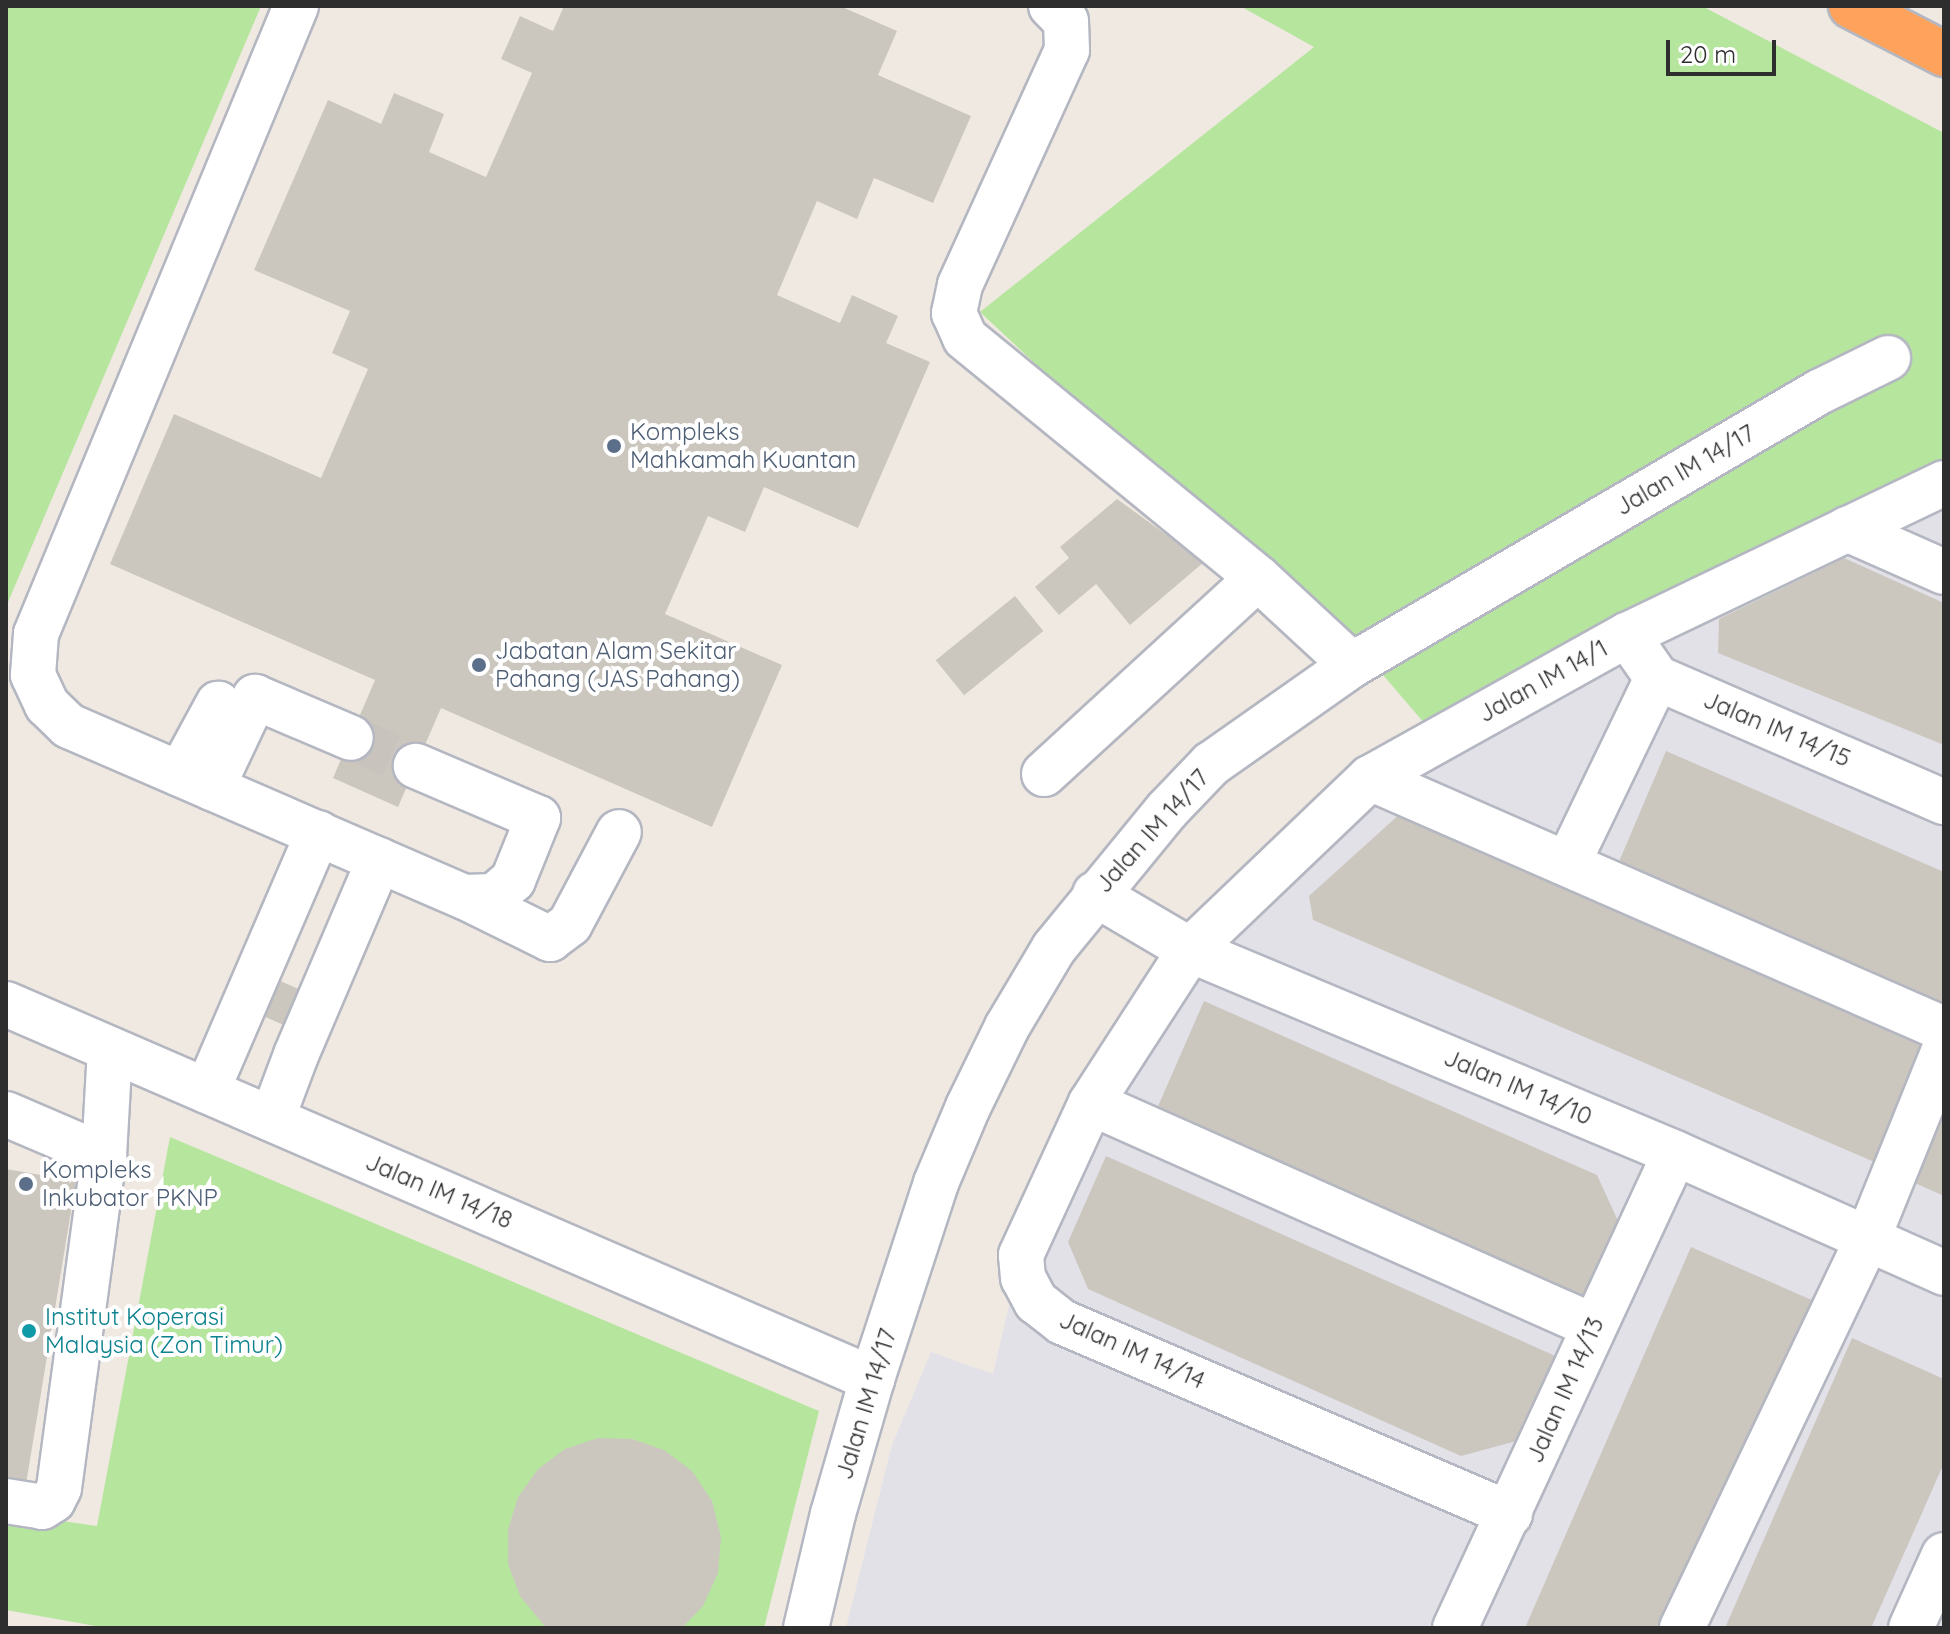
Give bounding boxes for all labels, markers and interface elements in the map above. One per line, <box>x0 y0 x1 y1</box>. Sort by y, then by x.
scale bar <box>1670 24 1780 74</box>
text: 20 m <box>1680 39 1736 69</box>
place label: Kompleks Mahkamah Kuantan <box>630 418 856 474</box>
street label: Jalan IM 14/17 <box>1610 419 1760 521</box>
marker: Kompleks Mahkamah Kuantan <box>605 437 623 455</box>
street label: Jalan IM 14/1 <box>1473 634 1613 728</box>
place label: Jabatan Alam Sekitar Pahang (JAS Pahang) <box>495 637 740 693</box>
marker: Jabatan Alam Sekitar Pahang (JAS Pahang) <box>470 656 488 674</box>
street label: Jalan IM 14/15 <box>1699 685 1855 773</box>
street label: Jalan IM 14/17 <box>1089 763 1215 899</box>
street label: Jalan IM 14/10 <box>1440 1043 1596 1131</box>
street label: Jalan IM 14/18 <box>361 1147 517 1235</box>
place label: Kompleks Inkubator PKNP <box>42 1156 218 1212</box>
marker: Kompleks Inkubator PKNP <box>17 1175 35 1193</box>
place label: Institut Koperasi Malaysia (Zon Timur) <box>45 1303 283 1359</box>
street label: Jalan IM 14/14 <box>1055 1305 1209 1395</box>
street label: Jalan IM 14/13 <box>1520 1313 1610 1467</box>
marker: Institut Koperasi Malaysia (Zon Timur) <box>20 1322 38 1340</box>
street label: Jalan IM 14/17 <box>829 1325 903 1483</box>

